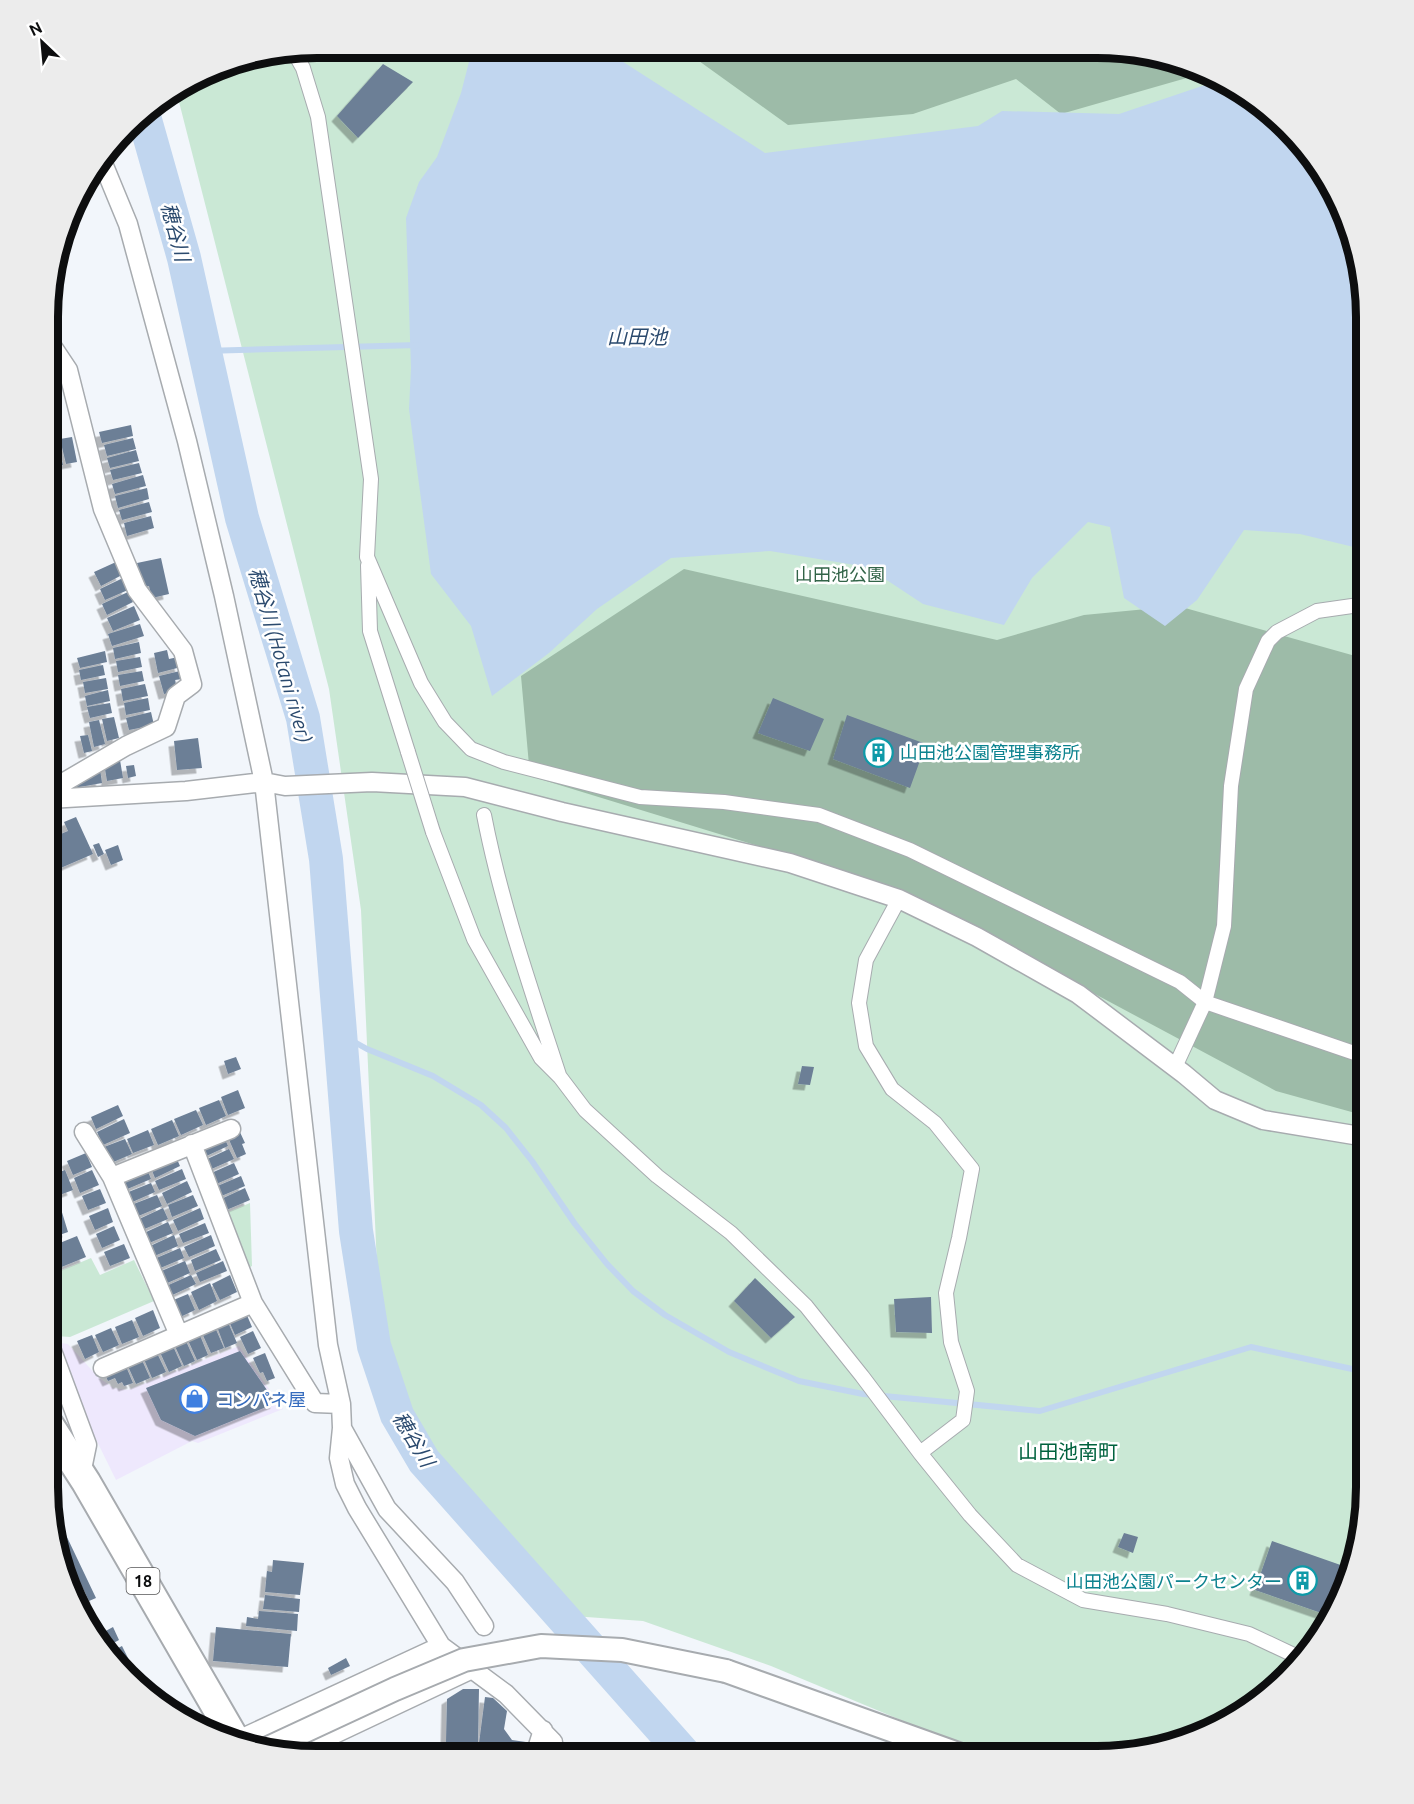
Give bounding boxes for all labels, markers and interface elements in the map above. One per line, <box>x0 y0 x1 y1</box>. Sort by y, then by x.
north arrow <box>12 12 72 72</box>
text: N <box>26 18 45 39</box>
water label: 穂谷川 <box>157 200 195 266</box>
water label: 山田池 <box>607 325 669 348</box>
park label: 山田池公園 <box>795 564 885 584</box>
water label: 穂谷川 (Hotani river) <box>245 565 317 745</box>
building icon: 山田池公園管理事務所 <box>863 736 895 768</box>
place label: 山田池公園管理事務所 <box>900 742 1080 762</box>
shop icon: コンパネ屋 <box>179 1383 211 1415</box>
place label: コンパネ屋 <box>216 1389 306 1409</box>
water label: 穂谷川 <box>389 1407 440 1472</box>
district label: 山田池南町 <box>1018 1440 1118 1463</box>
building icon: 山田池公園パークセンター <box>1287 1565 1319 1597</box>
road number: 18 <box>126 1568 160 1594</box>
place label: 山田池公園パークセンター <box>1066 1571 1282 1591</box>

